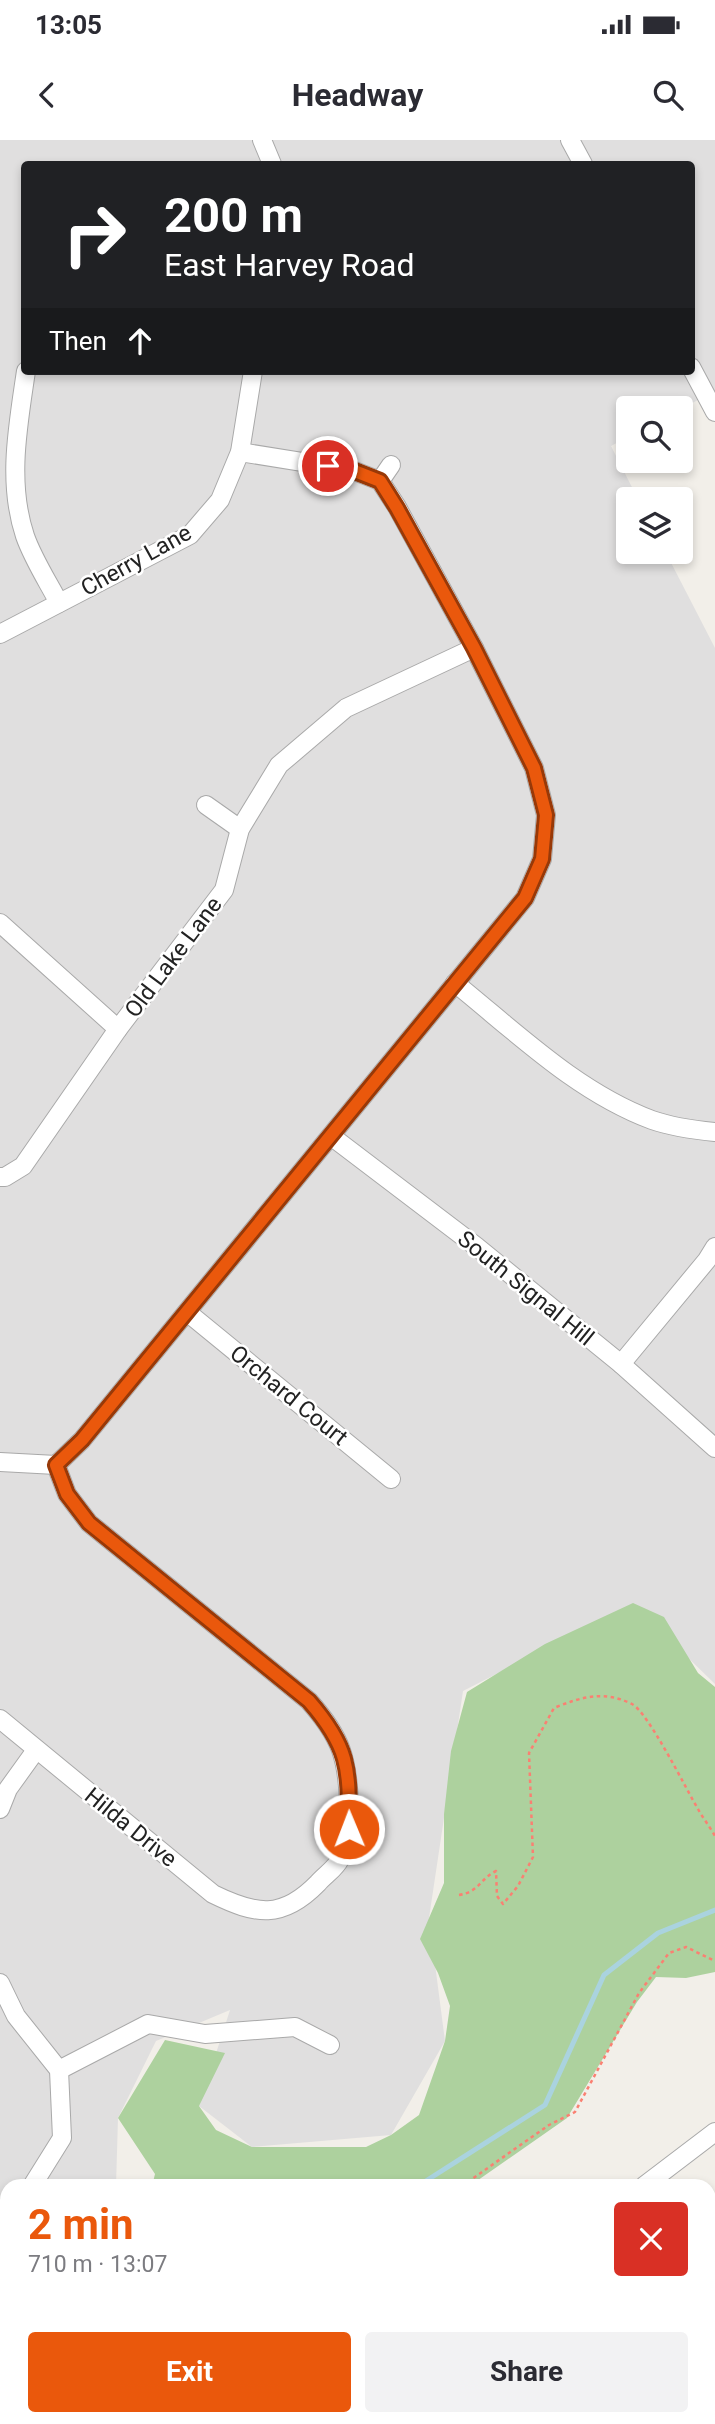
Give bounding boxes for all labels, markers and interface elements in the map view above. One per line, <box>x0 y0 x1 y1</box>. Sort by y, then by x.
text: 13:05 <box>35 10 102 40</box>
icon: back <box>28 76 66 114</box>
text: Headway <box>292 76 423 114</box>
icon: search <box>649 76 687 114</box>
text: 200 m <box>164 187 303 244</box>
icon: right <box>49 189 140 280</box>
text: East Harvey Road <box>164 246 414 284</box>
icon: ahead <box>121 322 159 360</box>
text: Then <box>49 326 107 356</box>
map controls <box>616 396 693 564</box>
button: search <box>616 396 693 473</box>
pin <box>298 436 358 496</box>
icon: arrive <box>309 447 347 485</box>
button: layers <box>616 487 693 564</box>
street label: Cherry Lane <box>76 519 196 602</box>
street label: Old Lake Lane <box>119 892 228 1023</box>
street label: South Signal Hill <box>452 1225 599 1351</box>
street label: Orchard Court <box>224 1340 353 1451</box>
street label: Hilda Drive <box>79 1782 182 1873</box>
position arrow <box>312 1792 386 1866</box>
text: 2 min <box>28 2200 134 2249</box>
button: close <box>614 2202 688 2276</box>
text: 710 m · 13:07 <box>28 2251 167 2278</box>
button: Exit <box>28 2332 351 2412</box>
button: Share <box>365 2332 688 2412</box>

